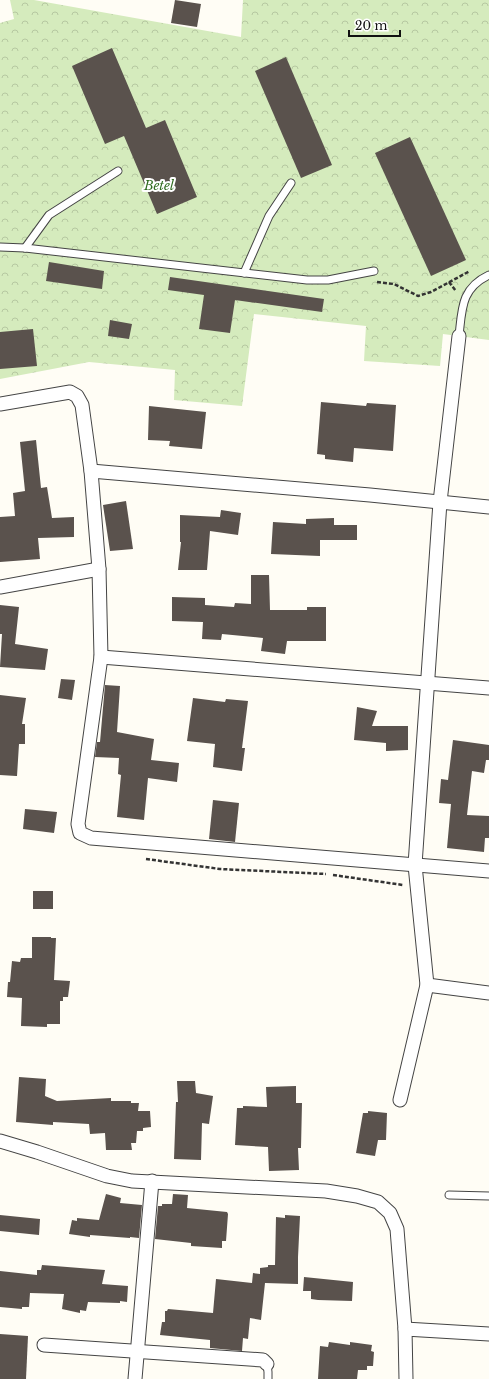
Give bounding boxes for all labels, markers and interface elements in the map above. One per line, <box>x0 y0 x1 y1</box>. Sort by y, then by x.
scale bar <box>349 12 400 38</box>
text: 20 m <box>355 18 387 33</box>
park label: Betel <box>143 177 175 194</box>

